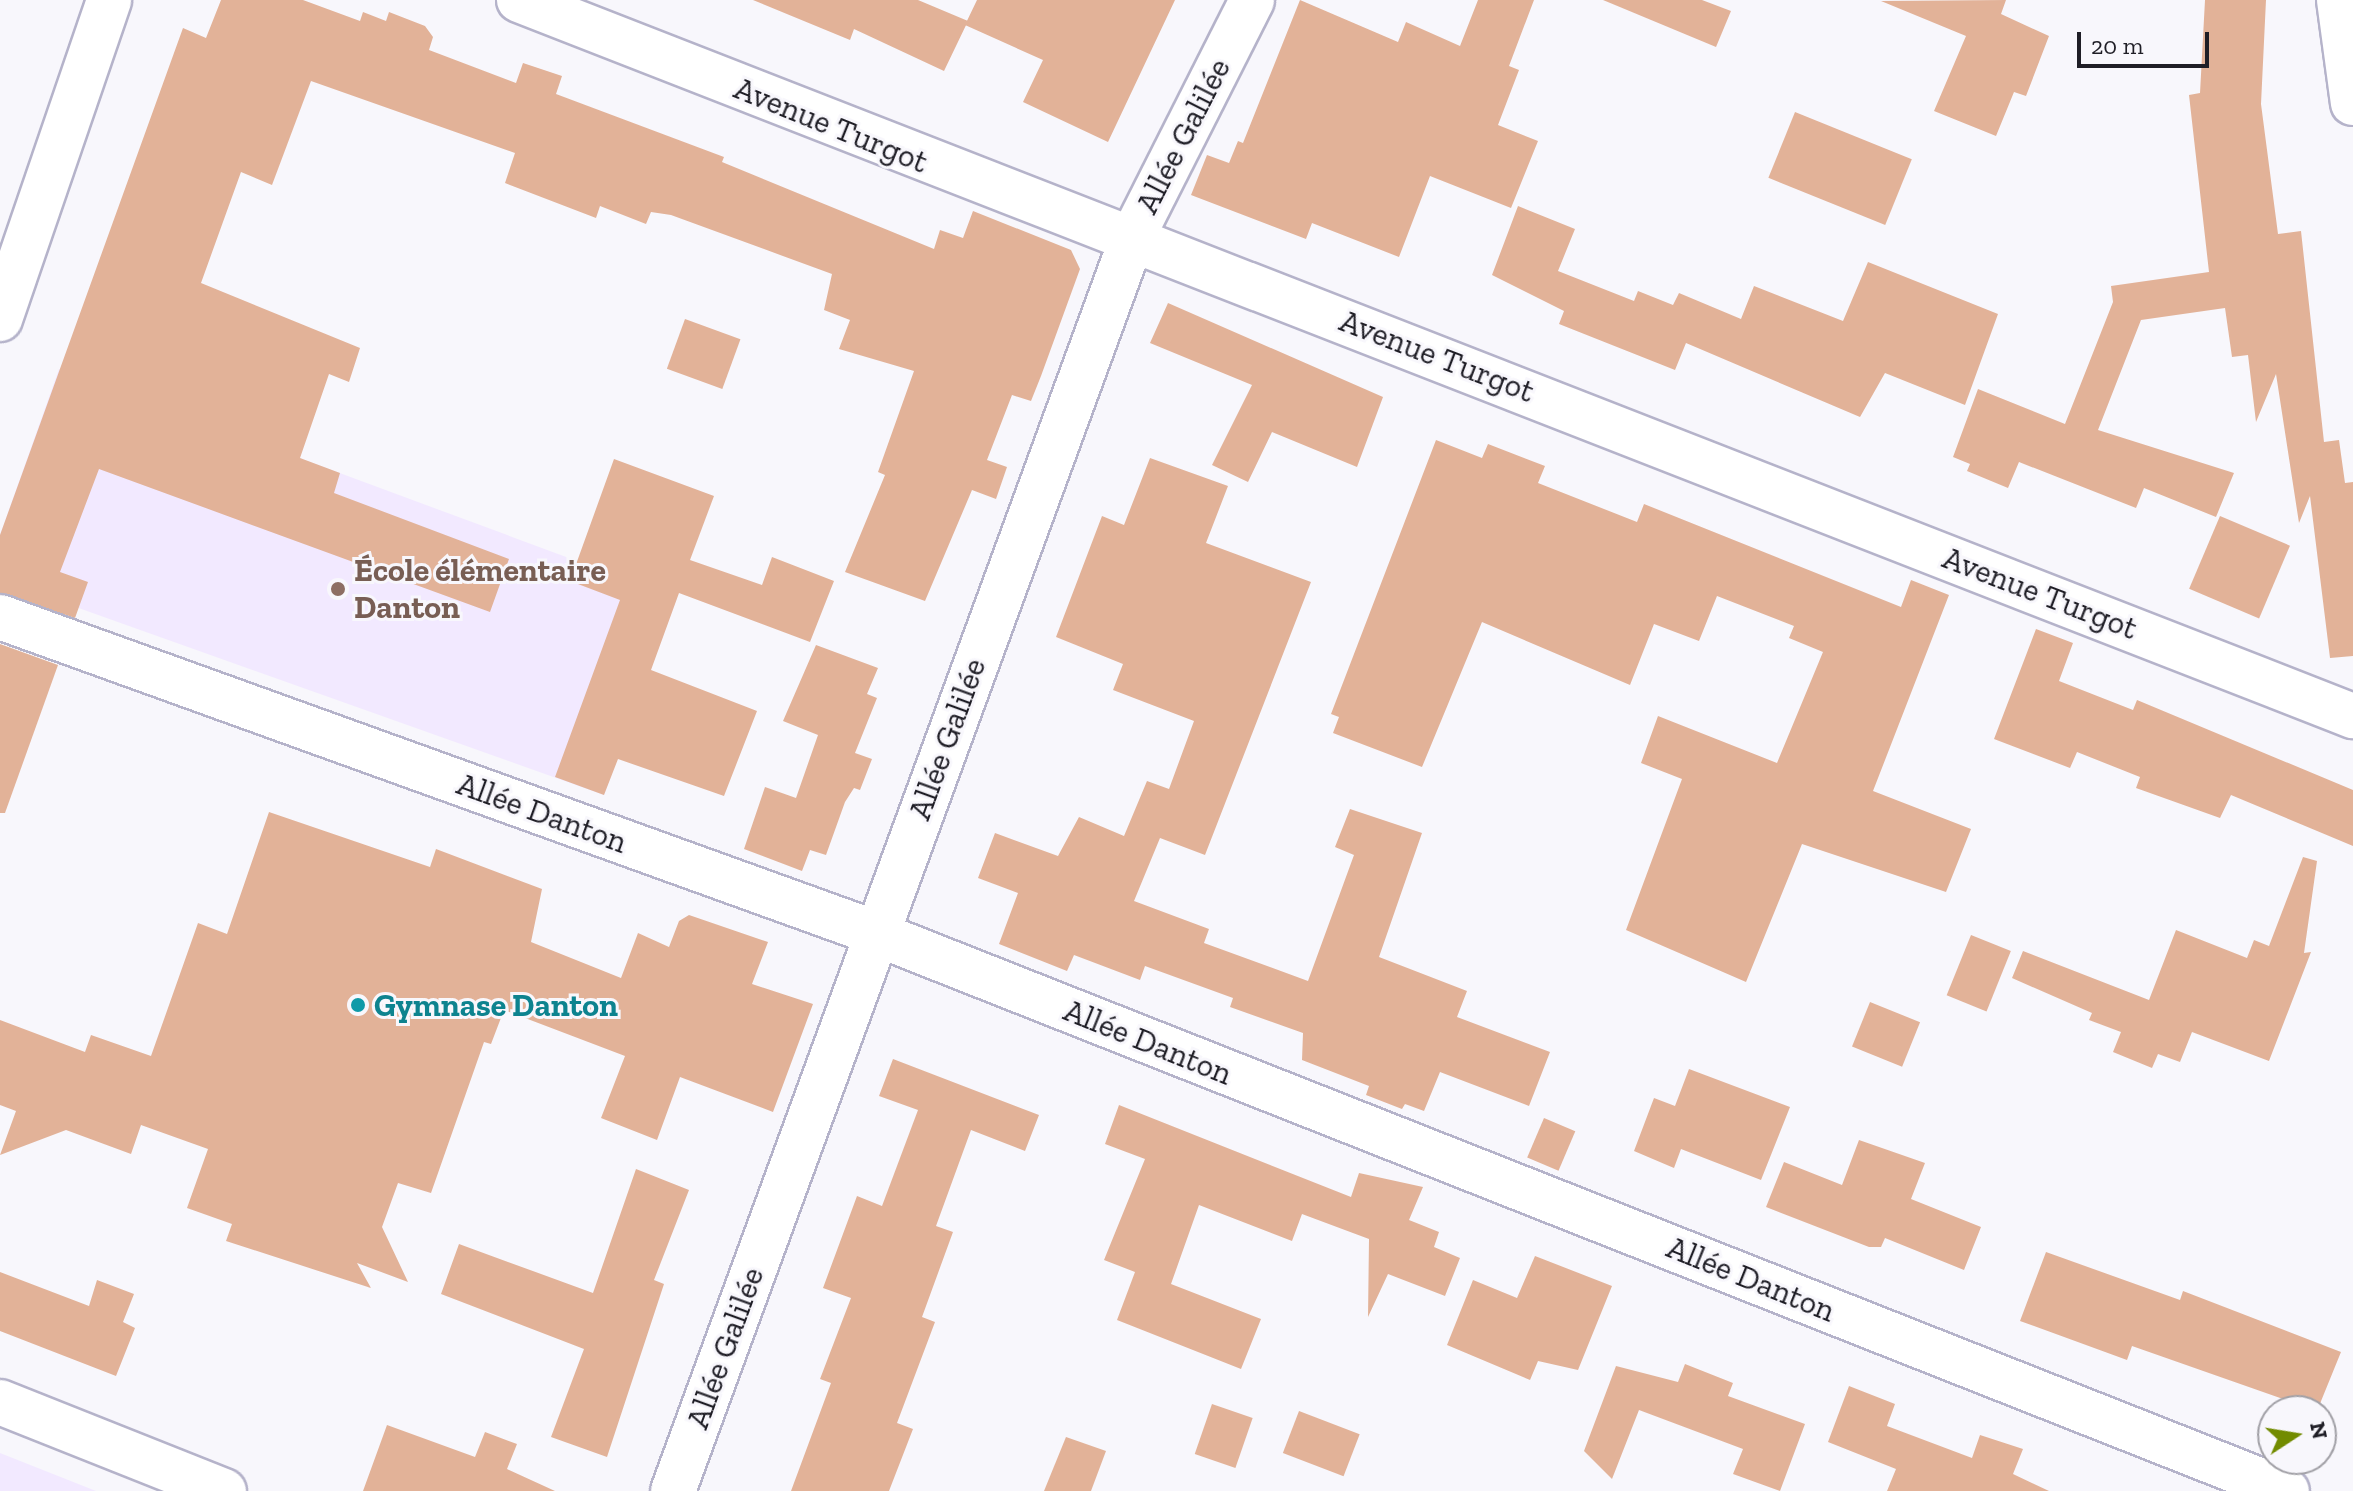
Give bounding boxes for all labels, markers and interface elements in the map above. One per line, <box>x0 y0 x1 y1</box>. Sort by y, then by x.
scale bar <box>2081 16 2213 66</box>
text: 20 m <box>2091 31 2143 60</box>
street label: Allée Galilée <box>1128 52 1238 220</box>
street label: Avenue Turgot <box>728 69 934 181</box>
street label: Avenue Turgot <box>1334 301 1540 411</box>
street label: Avenue Turgot <box>1937 538 2143 648</box>
place label: École élémentaire Danton <box>354 552 606 627</box>
marker: École élémentaire Danton <box>329 580 347 598</box>
street label: Allée Galilée <box>900 653 994 825</box>
street label: Allée Danton <box>452 765 632 861</box>
place label: Gymnase Danton <box>374 986 618 1024</box>
street label: Allée Danton <box>1058 991 1238 1093</box>
marker: Gymnase Danton <box>349 996 367 1014</box>
street label: Allée Danton <box>1661 1228 1841 1330</box>
street label: Allée Galilée <box>678 1262 772 1434</box>
north arrow <box>2257 1395 2337 1475</box>
text: N <box>2304 1419 2334 1441</box>

